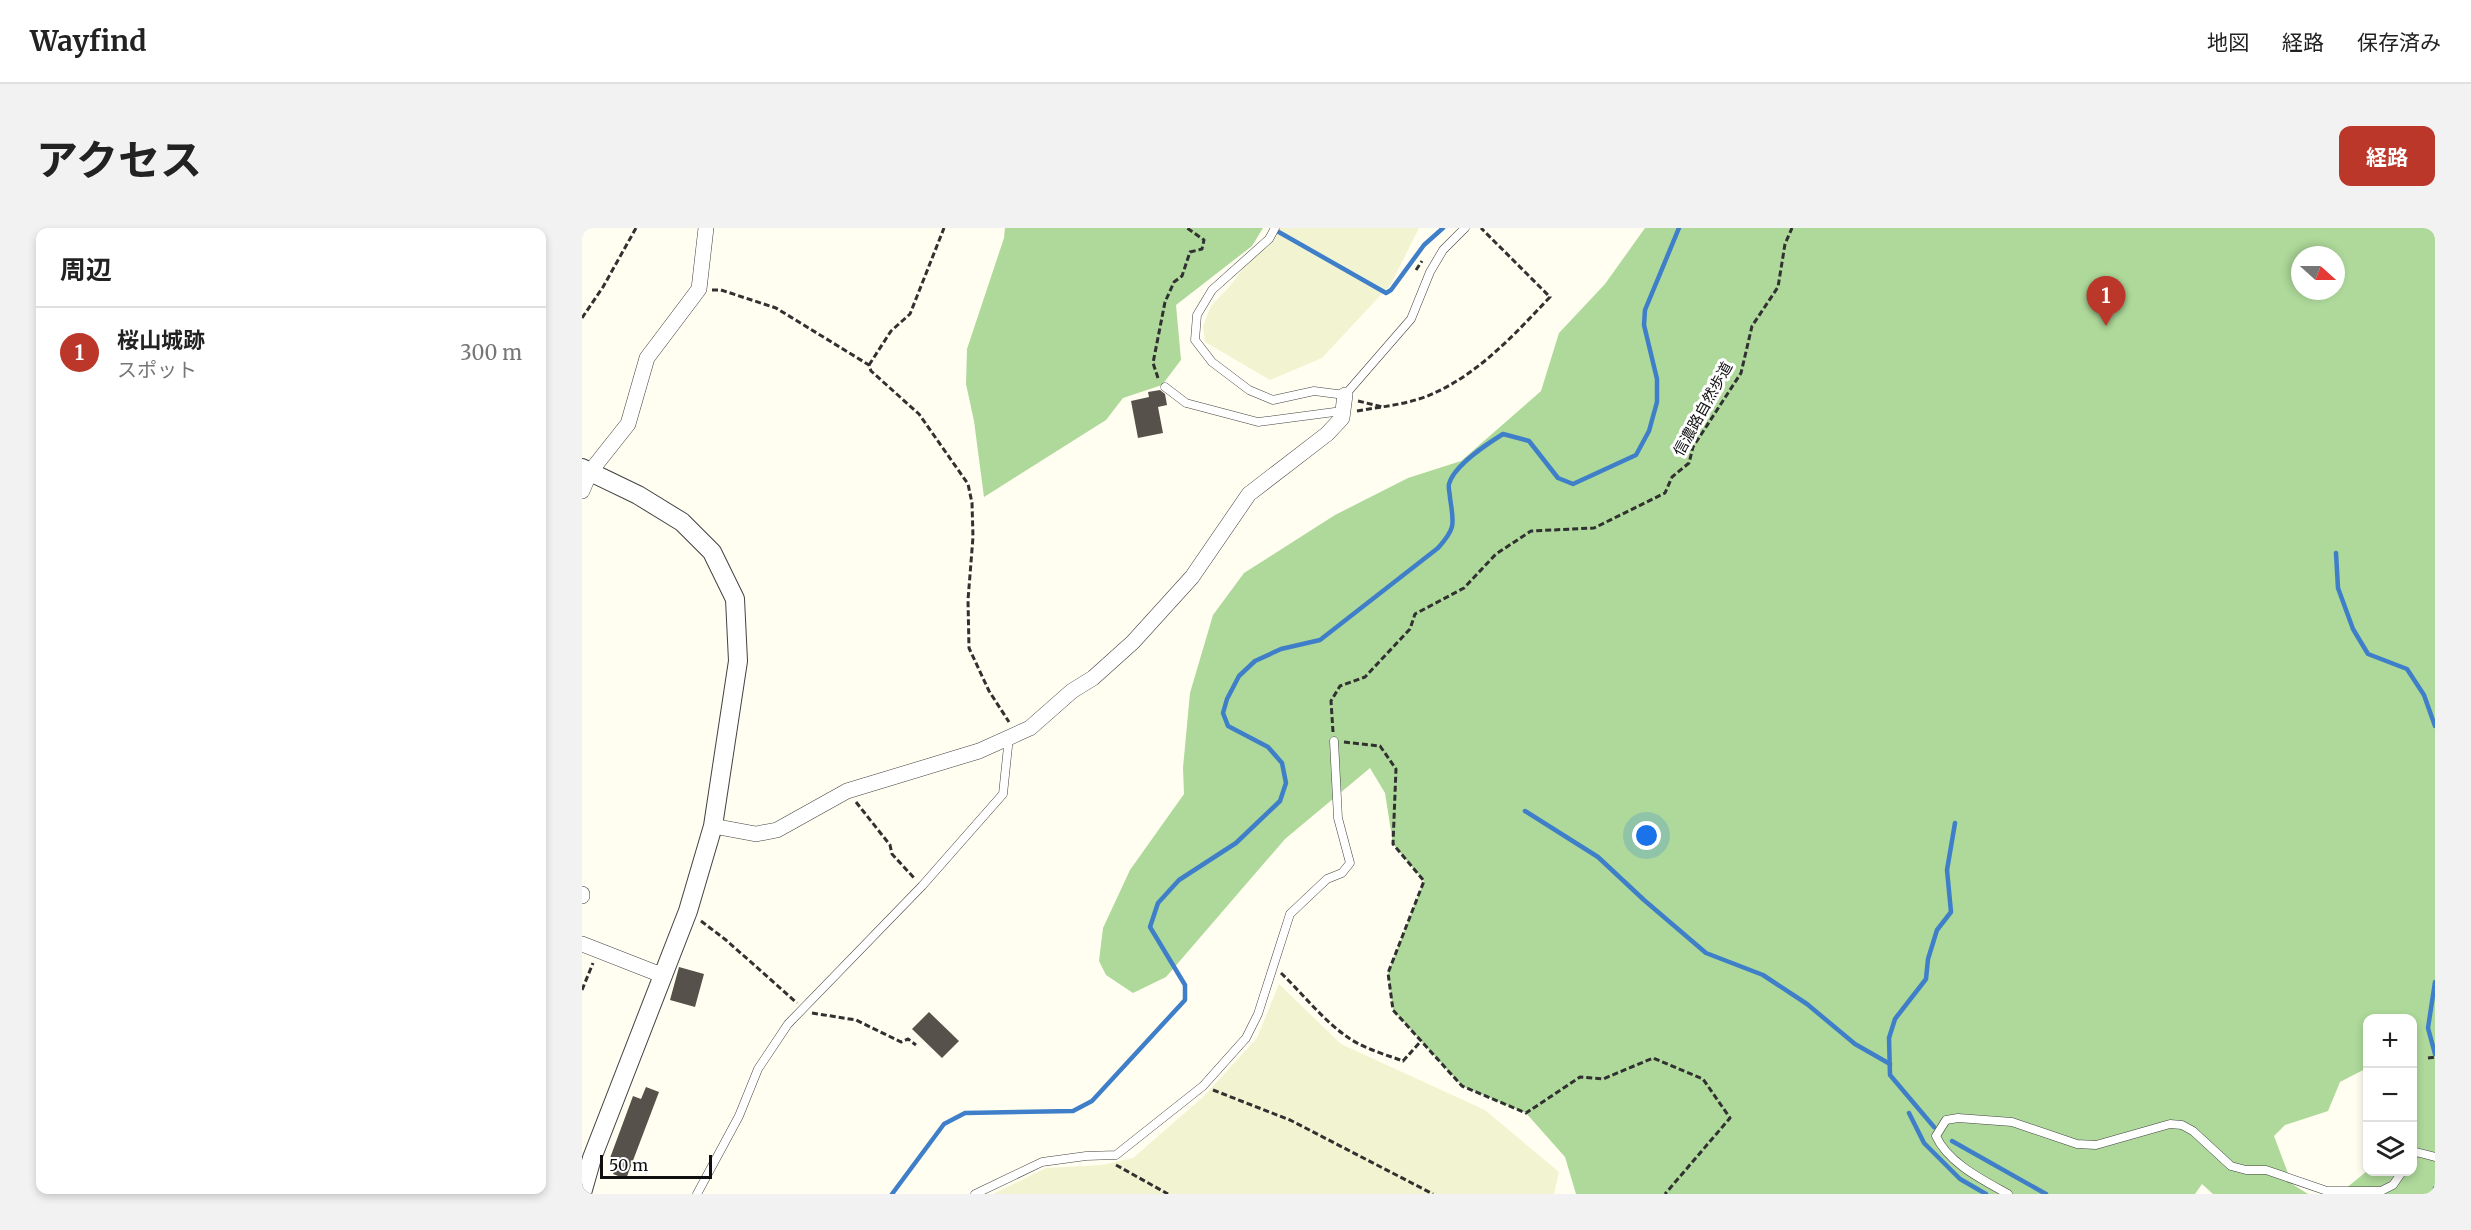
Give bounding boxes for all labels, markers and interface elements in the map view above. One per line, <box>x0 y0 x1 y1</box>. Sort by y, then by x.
text: Wayfind <box>30 23 146 59</box>
text: 地図 <box>2207 29 2249 56</box>
text: 経路 <box>2282 29 2324 56</box>
text: 保存済み <box>2357 29 2441 56</box>
button: 経路 <box>2339 126 2435 186</box>
text: アクセス <box>36 134 202 186</box>
north arrow <box>2291 246 2345 300</box>
text: 周辺 <box>60 253 112 286</box>
pin: 1 <box>2086 276 2126 326</box>
text: 桜山城跡 <box>117 326 205 354</box>
text: 1 <box>75 340 84 365</box>
text: 300 m <box>460 340 522 365</box>
text: スポット <box>117 357 197 382</box>
street label: 信濃路自然歩道 <box>1669 358 1736 459</box>
your location <box>1632 821 1661 850</box>
map controls <box>2363 1014 2417 1176</box>
button: + <box>2363 1014 2417 1068</box>
button: − <box>2363 1068 2417 1122</box>
button: layers <box>2363 1122 2417 1176</box>
scale bar <box>600 1152 712 1180</box>
text: 50 m <box>609 1155 648 1175</box>

